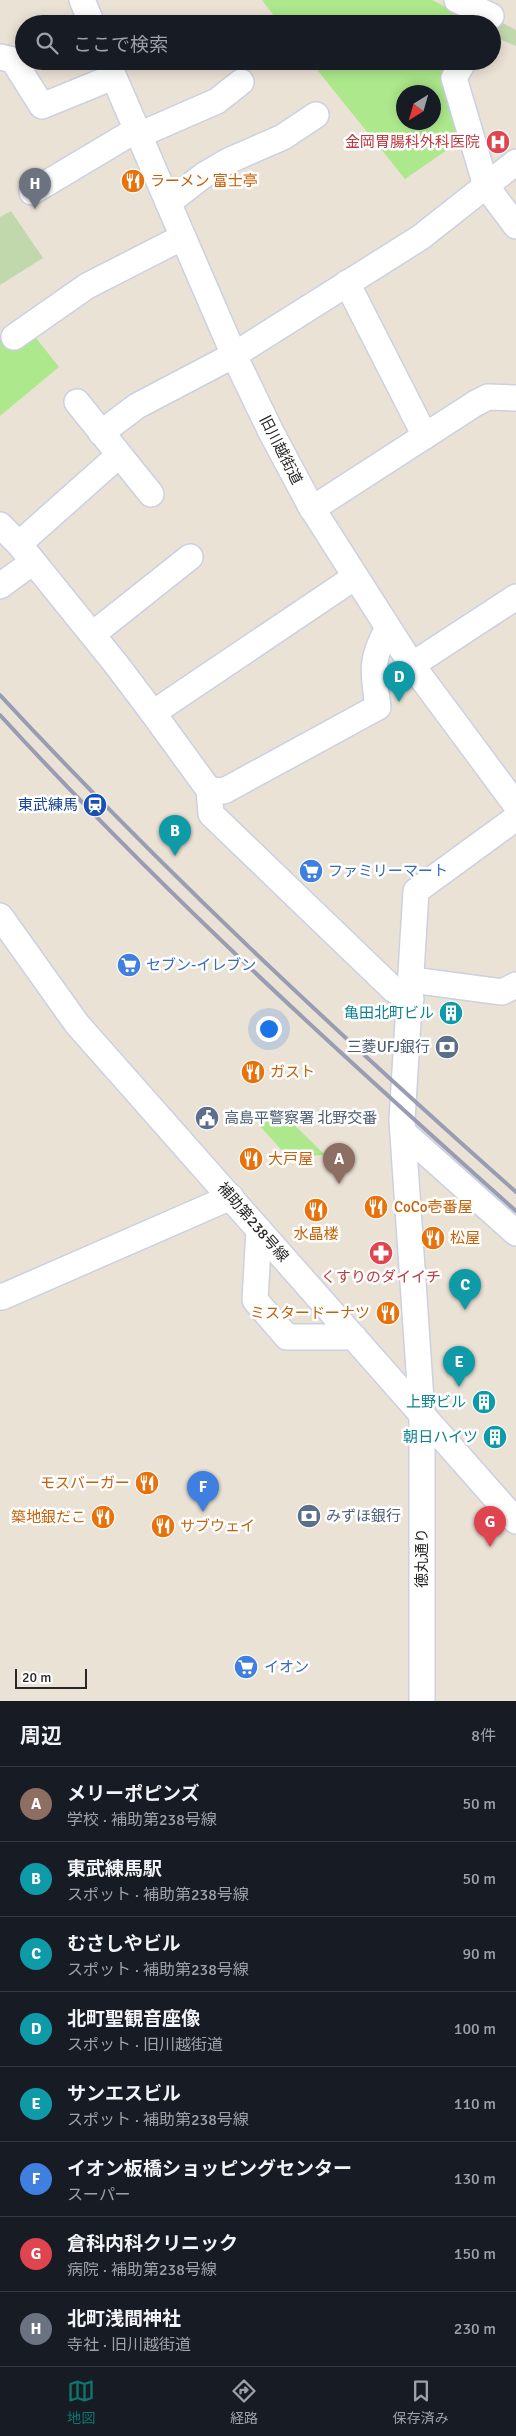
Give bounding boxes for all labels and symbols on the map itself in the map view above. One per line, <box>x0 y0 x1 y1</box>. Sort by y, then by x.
north arrow <box>396 85 441 130</box>
hospital icon: 金岡胃腸科外科医院 <box>485 129 511 155</box>
place label: 金岡胃腸科外科医院 <box>345 133 480 151</box>
pin: H <box>19 168 51 209</box>
restaurant icon: ラーメン 富士亭 <box>120 168 146 194</box>
place label: ラーメン 富士亭 <box>150 172 258 190</box>
street label: 旧川越街道 <box>256 412 306 488</box>
pin: D <box>383 661 415 702</box>
station icon: 東武練馬 <box>82 792 108 818</box>
place label: 東武練馬 <box>18 796 78 814</box>
pin: B <box>159 815 191 856</box>
supermarket icon: ファミリーマート <box>298 858 324 884</box>
place label: ファミリーマート <box>328 862 448 880</box>
supermarket icon: セブン-イレブン <box>116 952 142 978</box>
place label: セブン-イレブン <box>146 956 256 974</box>
building icon: 亀田北町ビル <box>438 1000 464 1026</box>
place label: 亀田北町ビル <box>344 1004 434 1022</box>
your location <box>256 1016 282 1042</box>
bank icon: 三菱UFJ銀行 <box>434 1034 460 1060</box>
place label: 三菱UFJ銀行 <box>347 1038 430 1056</box>
restaurant icon: ガスト <box>240 1059 266 1085</box>
place label: ガスト <box>270 1063 315 1081</box>
public building icon: 高島平警察署 北野交番 <box>194 1105 220 1131</box>
place label: 高島平警察署 北野交番 <box>224 1109 377 1127</box>
pin: A <box>323 1143 355 1184</box>
restaurant icon: 大戸屋 <box>238 1146 264 1172</box>
place label: 大戸屋 <box>268 1150 313 1168</box>
street label: 補助第238号線 <box>214 1179 292 1265</box>
restaurant icon: CoCo壱番屋 <box>363 1194 389 1220</box>
restaurant icon: 水晶楼 <box>303 1197 329 1223</box>
place label: CoCo壱番屋 <box>394 1198 473 1216</box>
place label: 水晶楼 <box>293 1225 339 1243</box>
restaurant icon: 松屋 <box>420 1225 446 1251</box>
place label: 松屋 <box>450 1229 480 1247</box>
pharmacy icon: くすりのダイイチ <box>368 1240 394 1266</box>
place label: くすりのダイイチ <box>321 1268 441 1286</box>
pin: C <box>449 1269 481 1310</box>
restaurant icon: ミスタードーナツ <box>375 1300 401 1326</box>
place label: ミスタードーナツ <box>250 1304 370 1322</box>
pin: E <box>443 1346 475 1387</box>
building icon: 上野ビル <box>471 1389 497 1415</box>
place label: 上野ビル <box>406 1393 466 1411</box>
building icon: 朝日ハイツ <box>482 1424 508 1450</box>
place label: 朝日ハイツ <box>403 1428 478 1446</box>
restaurant icon: モスバーガー <box>134 1470 160 1496</box>
pin: F <box>187 1471 219 1512</box>
place label: モスバーガー <box>40 1474 130 1492</box>
bank icon: みずほ銀行 <box>296 1503 322 1529</box>
restaurant icon: 築地銀だこ <box>90 1504 116 1530</box>
pin: G <box>474 1506 506 1547</box>
place label: みずほ銀行 <box>326 1507 401 1525</box>
place label: 築地銀だこ <box>11 1508 86 1526</box>
restaurant icon: サブウェイ <box>150 1513 176 1539</box>
place label: サブウェイ <box>180 1517 255 1535</box>
street label: 徳丸通り <box>413 1528 431 1588</box>
supermarket icon: イオン <box>233 1654 259 1680</box>
place label: イオン <box>264 1658 309 1676</box>
scale bar <box>15 1666 88 1689</box>

